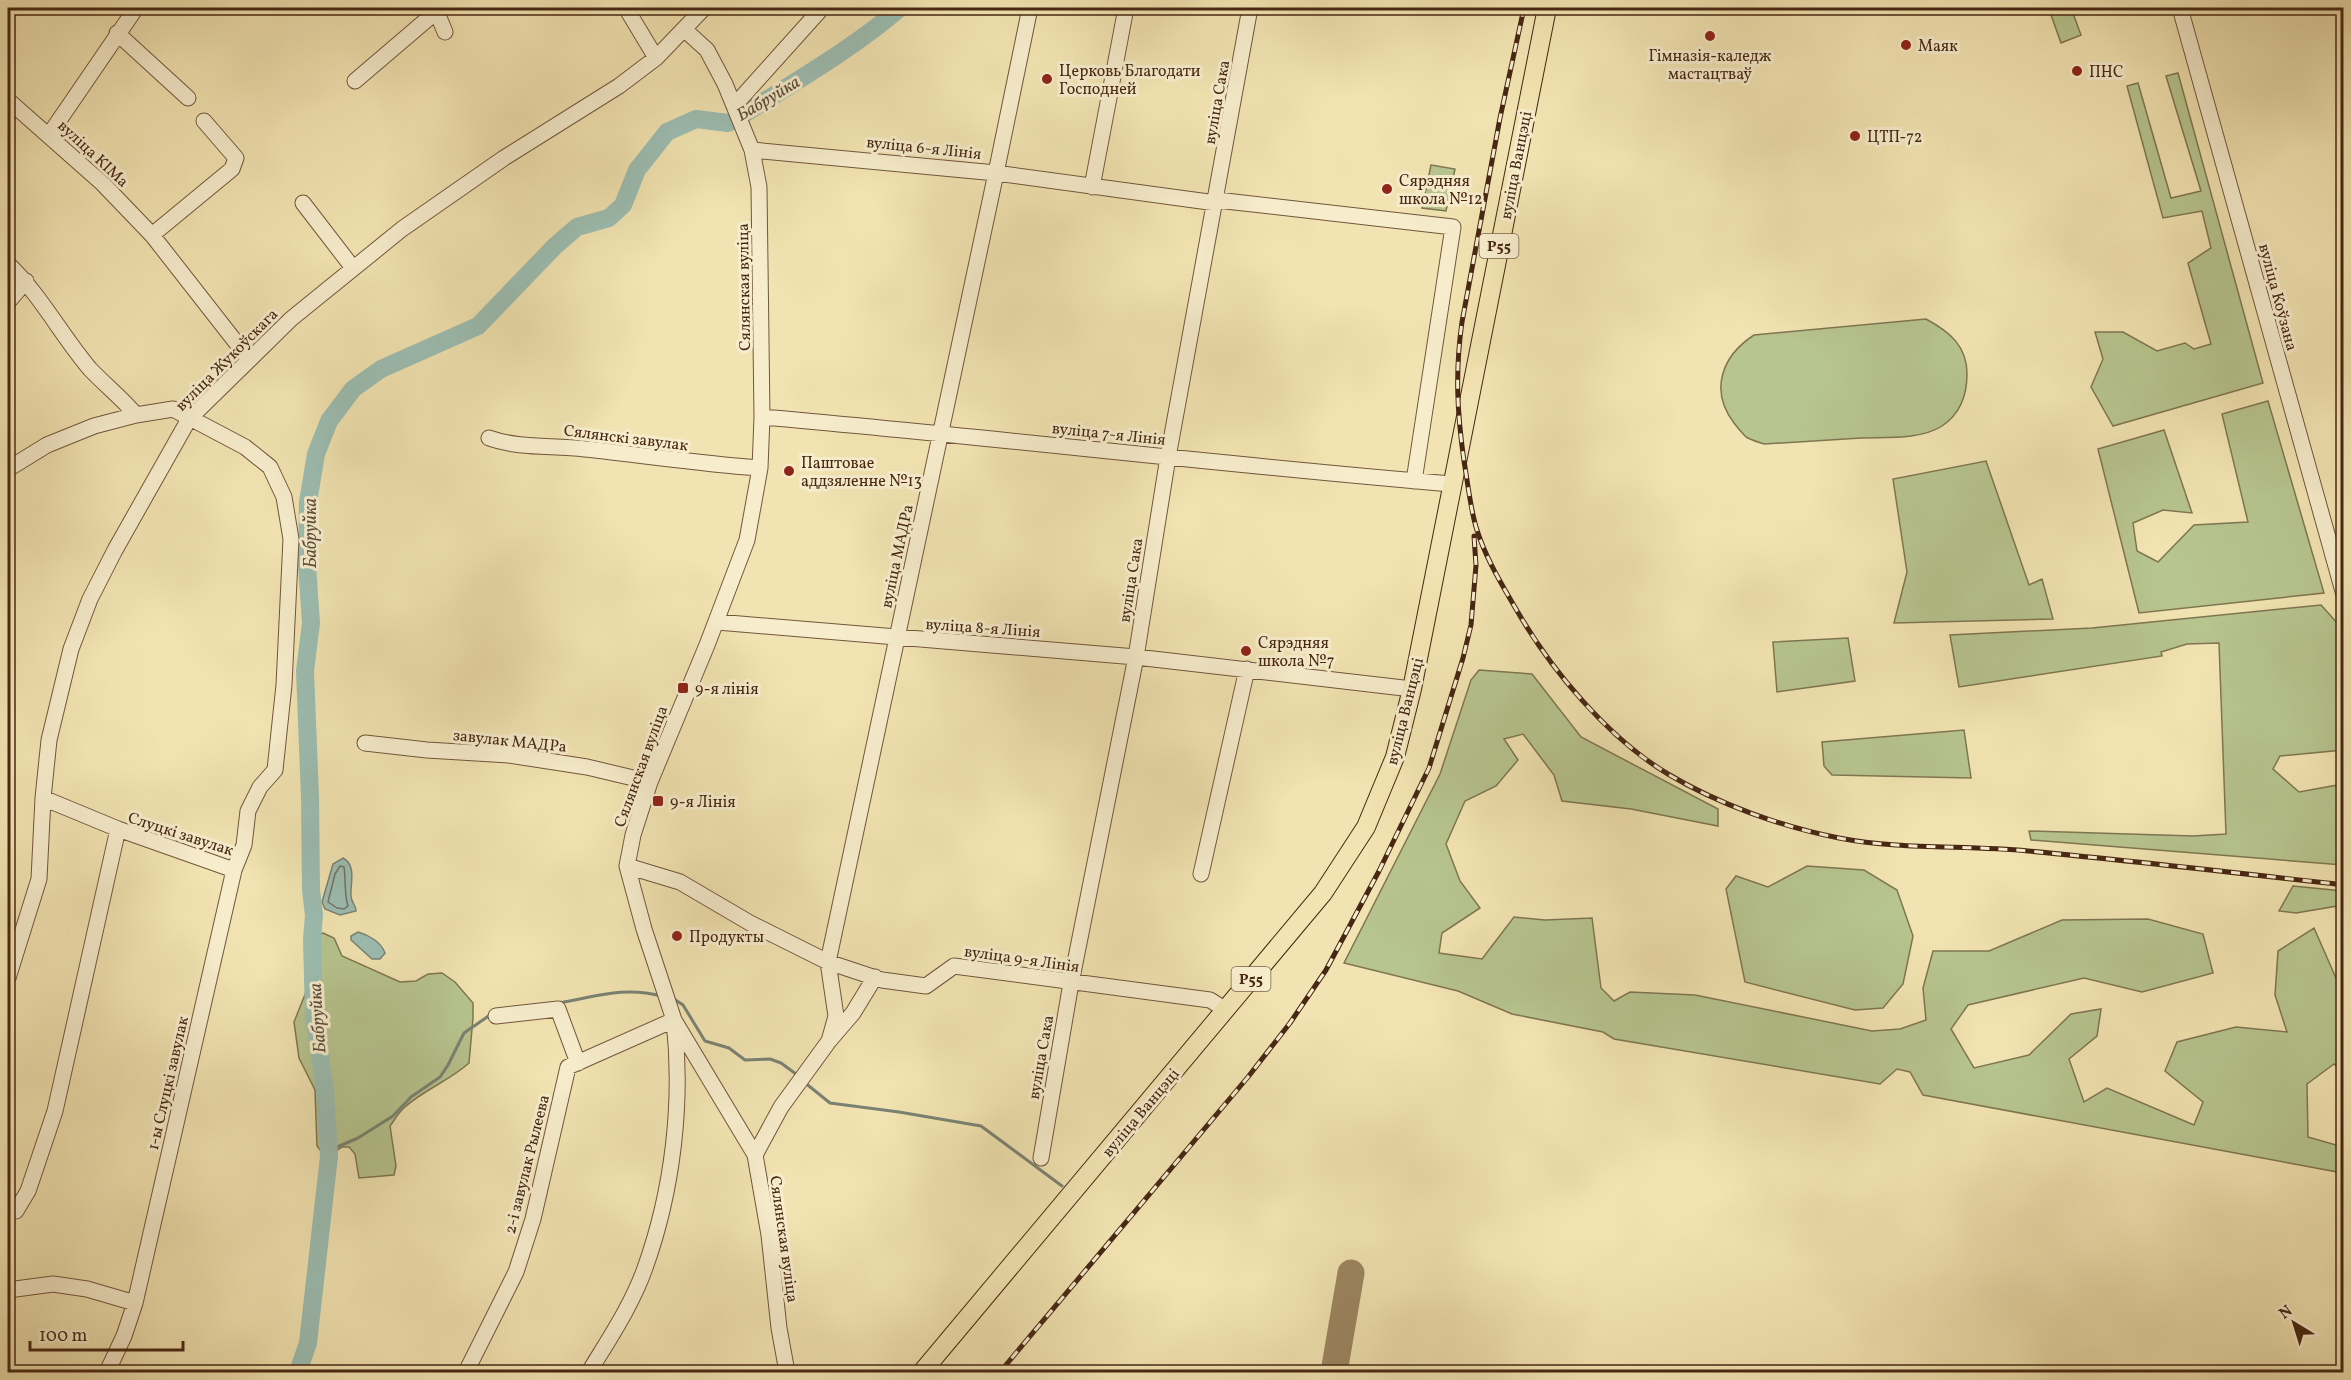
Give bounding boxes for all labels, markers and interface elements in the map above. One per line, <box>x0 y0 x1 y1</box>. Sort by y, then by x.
marker: Гімназія-каледж мастацтваў <box>1703 29 1717 43</box>
place label: Маяк <box>1918 36 1958 58</box>
marker: Маяк <box>1899 38 1913 52</box>
place label: Гімназія-каледж мастацтваў <box>1648 46 1772 86</box>
street label: вуліца Сака <box>1200 58 1236 146</box>
place label: Церковь Благодати Господней <box>1059 61 1201 101</box>
place label: ПНС <box>2089 62 2123 84</box>
marker: ПНС <box>2070 64 2084 78</box>
water label: Бабруйка <box>732 71 805 128</box>
marker: Церковь Благодати Господней <box>1040 72 1054 86</box>
street label: вуліца Ванцэці <box>1496 109 1538 221</box>
street label: вуліца КІМа <box>52 116 133 193</box>
place label: ЦТП-72 <box>1867 127 1922 149</box>
marker: ЦТП-72 <box>1848 129 1862 143</box>
street label: вуліца 6-я Лінія <box>865 132 982 166</box>
place label: Сярэдняя школа №12 <box>1399 171 1482 211</box>
marker: Сярэдняя школа №12 <box>1380 182 1394 196</box>
street label: Сялянская вуліца <box>733 223 757 351</box>
road number: Р55 <box>1480 234 1518 258</box>
street label: вуліца Коўзана <box>2252 241 2302 354</box>
street label: вуліца Жукоўскага <box>171 304 284 417</box>
street label: вуліца 7-я Лінія <box>1051 418 1167 452</box>
street label: Сялянскі завулак <box>562 420 690 458</box>
place label: Паштовае аддзяленне №13 <box>801 453 922 493</box>
marker: Паштовае аддзяленне №13 <box>782 464 796 478</box>
water label: Бабруйка <box>299 498 324 568</box>
street label: вуліца МАДРа <box>876 503 920 610</box>
street label: вуліца Сака <box>1114 536 1150 624</box>
street label: вуліца 8-я Лінія <box>925 614 1041 644</box>
place label: Сярэдняя школа №7 <box>1258 633 1335 673</box>
marker: Сярэдняя школа №7 <box>1239 644 1253 658</box>
street label: вуліца Ванцэці <box>1382 655 1430 767</box>
place label: 9-я лінія <box>695 679 758 701</box>
marker: 9-я лінія <box>676 681 690 695</box>
street label: Сялянская вуліца <box>610 703 674 831</box>
street label: завулак МАДРа <box>452 725 568 759</box>
place label: 9-я Лінія <box>670 792 736 814</box>
marker: 9-я Лінія <box>651 794 665 808</box>
street label: Слуцкі завулак <box>125 807 236 862</box>
place label: Продукты <box>689 927 764 949</box>
marker: Продукты <box>670 929 684 943</box>
street label: вуліца 9-я Лінія <box>963 941 1081 979</box>
road number: Р55 <box>1232 967 1270 991</box>
water label: Бабруйка <box>304 982 333 1054</box>
street label: вуліца Сака <box>1024 1013 1060 1101</box>
street label: 1-ы Слуцкі завулак <box>143 1014 195 1153</box>
street label: вуліца Ванцэці <box>1098 1064 1185 1162</box>
street label: 2-і завулак Рылеева <box>500 1092 556 1236</box>
street label: Сялянская вуліца <box>763 1174 803 1304</box>
north arrow <box>2264 1293 2324 1353</box>
text: N <box>2275 1300 2298 1325</box>
scale bar <box>30 1314 183 1352</box>
text: 100 m <box>39 1324 88 1349</box>

